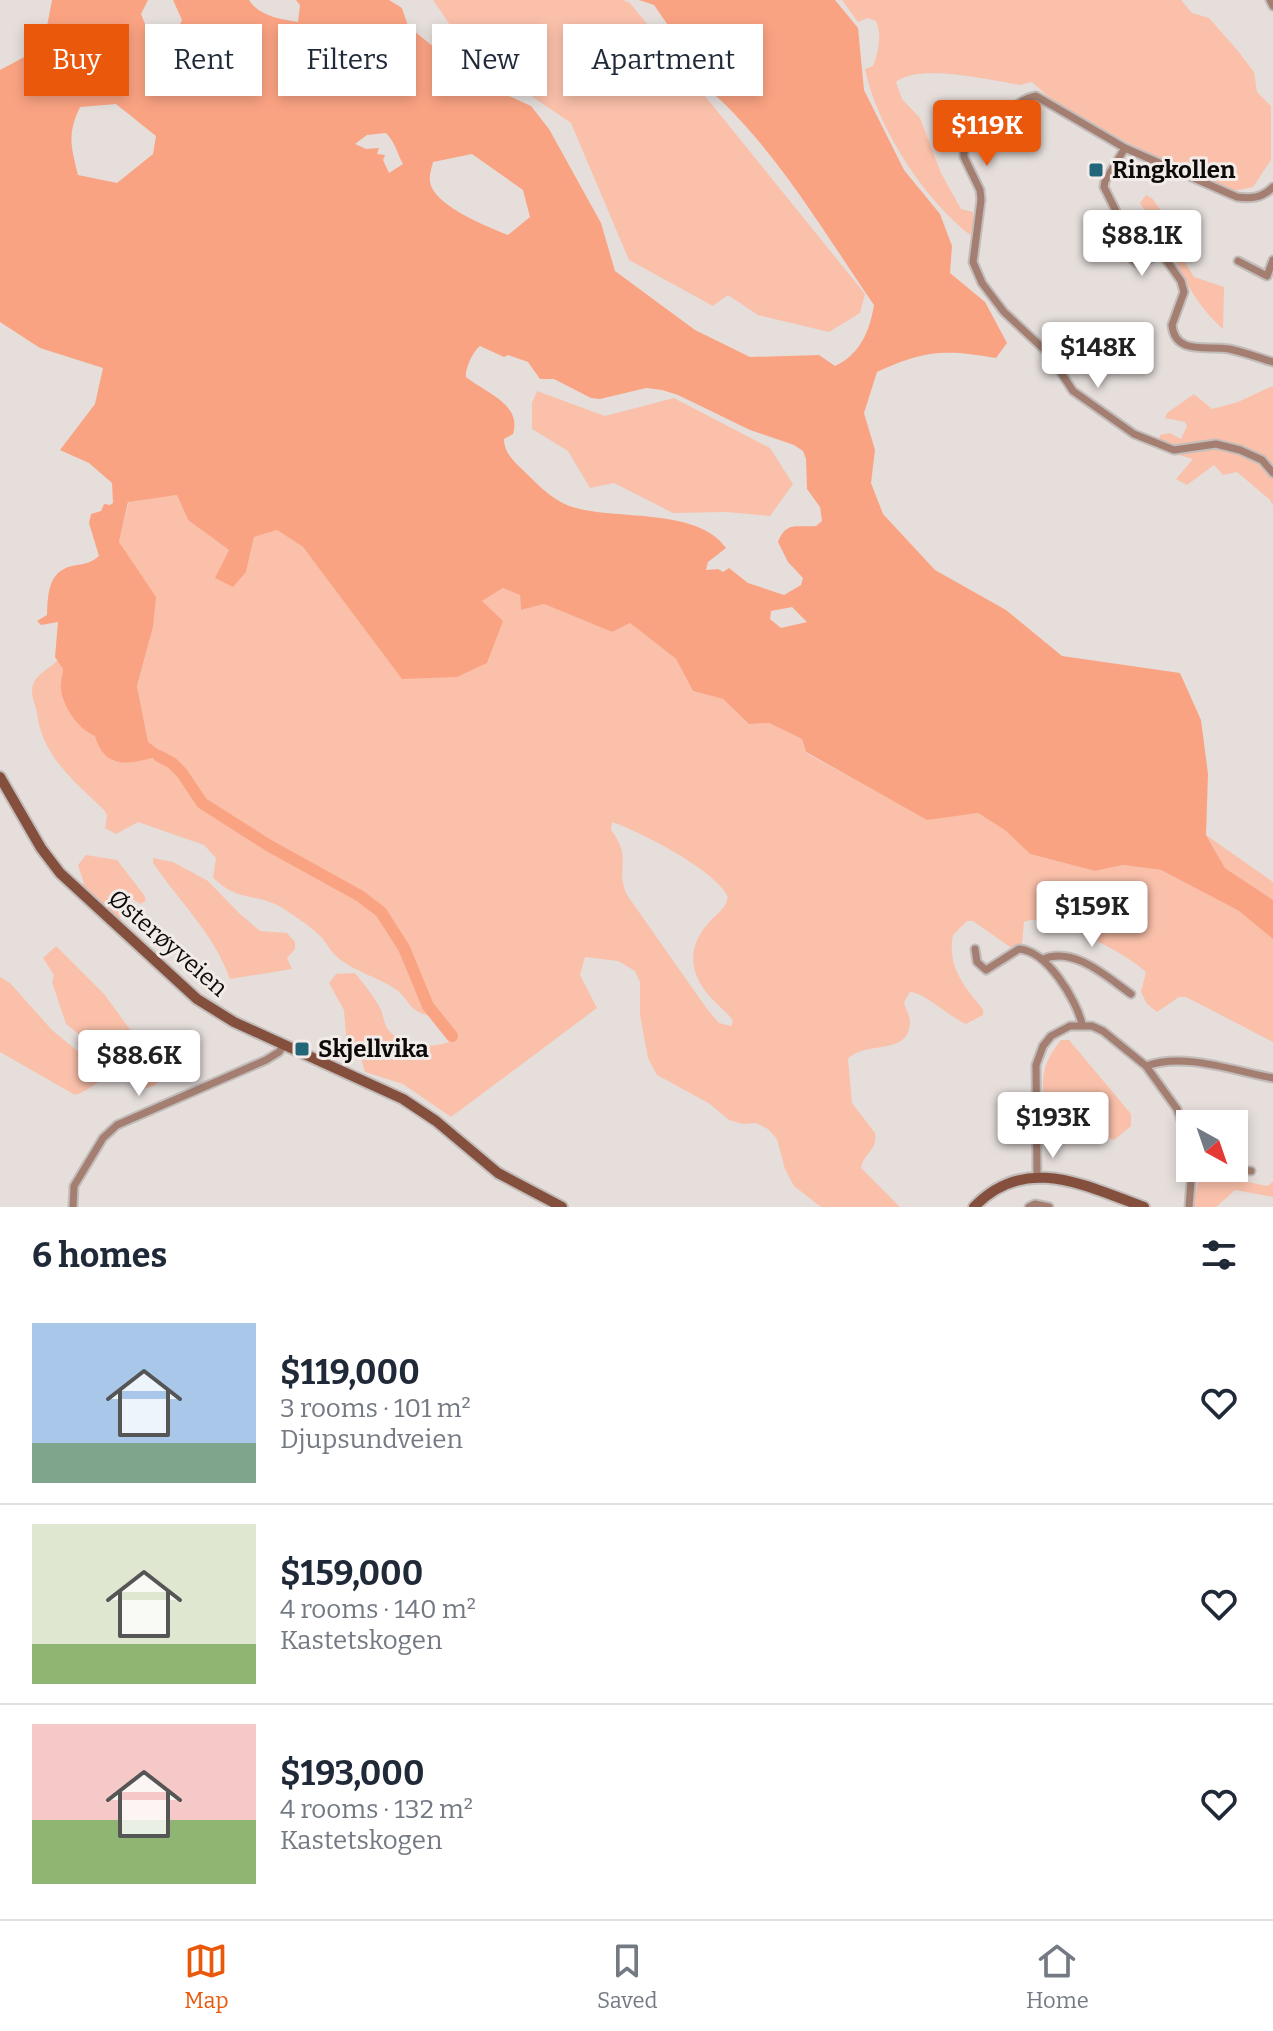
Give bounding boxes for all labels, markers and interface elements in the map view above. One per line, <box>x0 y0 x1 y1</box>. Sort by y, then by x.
chip: Buy <box>24 24 129 96</box>
chip: Rent <box>145 24 262 96</box>
chip: Filters <box>278 24 416 96</box>
chip: New <box>432 24 547 96</box>
chip: Apartment <box>563 24 763 96</box>
pin: $119K <box>931 100 1043 168</box>
text: $119K <box>951 110 1023 141</box>
place label: Ringkollen <box>1112 156 1236 184</box>
marker: Ringkollen <box>1087 161 1105 179</box>
pin: $88.1K <box>1077 210 1207 278</box>
text: $88.1K <box>1101 220 1183 251</box>
pin: $148K <box>1042 322 1154 390</box>
text: $148K <box>1060 332 1136 363</box>
pin: $159K <box>1036 881 1148 949</box>
street label: Østerøyveien <box>103 884 233 1002</box>
text: $159K <box>1055 891 1129 922</box>
pin: $88.6K <box>74 1030 204 1098</box>
place label: Skjellvika <box>318 1035 429 1063</box>
text: $88.6K <box>96 1040 182 1071</box>
marker: Skjellvika <box>293 1040 311 1058</box>
pin: $193K <box>997 1092 1109 1160</box>
text: $193K <box>1016 1102 1090 1133</box>
north arrow <box>1176 1110 1248 1182</box>
map controls <box>1176 1110 1248 1182</box>
icon: filters <box>1197 1233 1241 1277</box>
text: 6 homes <box>32 1235 167 1276</box>
text: $119,000 <box>280 1352 420 1393</box>
icon: home <box>96 1355 192 1451</box>
icon: heart <box>1197 1381 1241 1425</box>
text: 3 rooms · 101 m² <box>280 1393 471 1424</box>
text: Djupsundveien <box>280 1424 463 1455</box>
text: $159,000 <box>280 1553 423 1594</box>
icon: home <box>96 1556 192 1652</box>
icon: heart <box>1197 1582 1241 1626</box>
text: 4 rooms · 140 m² <box>280 1594 476 1625</box>
text: Kastetskogen <box>280 1625 442 1656</box>
text: $193,000 <box>280 1753 425 1794</box>
icon: home <box>96 1756 192 1852</box>
icon: heart <box>1197 1782 1241 1826</box>
text: 4 rooms · 132 m² <box>280 1794 473 1825</box>
text: Kastetskogen <box>280 1825 442 1856</box>
tab: Map <box>184 1939 229 2014</box>
tab: Saved <box>597 1939 657 2014</box>
tab: Home <box>1026 1939 1089 2014</box>

